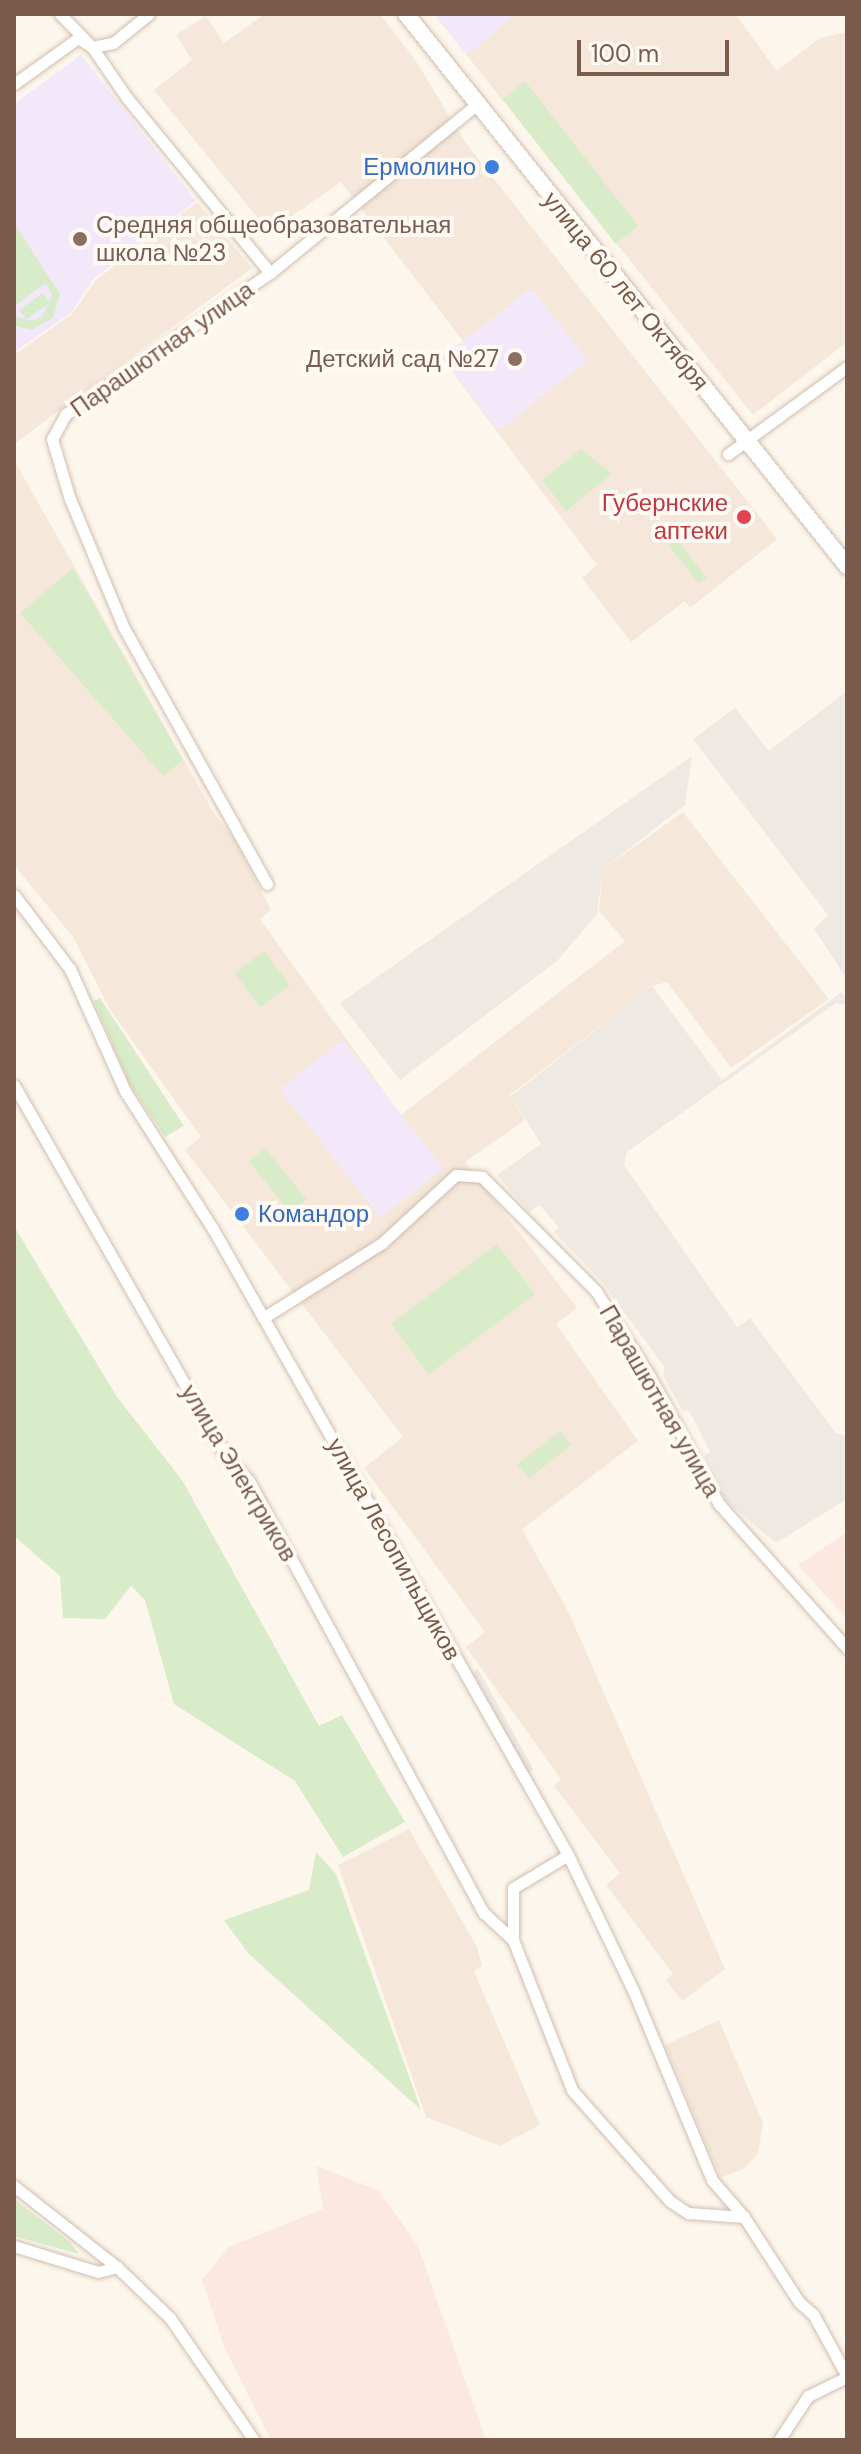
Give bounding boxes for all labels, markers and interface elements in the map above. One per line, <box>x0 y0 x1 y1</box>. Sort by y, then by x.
scale bar <box>581 24 733 74</box>
text: 100 m <box>591 38 659 69</box>
place label: Ермолино <box>363 153 476 181</box>
marker: Ермолино <box>483 158 501 176</box>
street label: улица 60 лет Октября <box>537 186 715 396</box>
place label: Средняя общеобразовательная школа №23 <box>96 211 451 267</box>
marker: Средняя общеобразовательная школа №23 <box>71 230 89 248</box>
street label: Парашютная улица <box>65 275 259 423</box>
place label: Детский сад №27 <box>306 345 499 373</box>
marker: Детский сад №27 <box>506 350 524 368</box>
place label: Губернские аптеки <box>602 489 728 545</box>
marker: Губернские аптеки <box>735 508 753 526</box>
place label: Командор <box>258 1200 369 1228</box>
marker: Командор <box>233 1205 251 1223</box>
street label: Парашютная улица <box>593 1300 727 1502</box>
street label: улица Электриков <box>175 1379 303 1567</box>
street label: улица Лесопильщиков <box>321 1433 467 1665</box>

